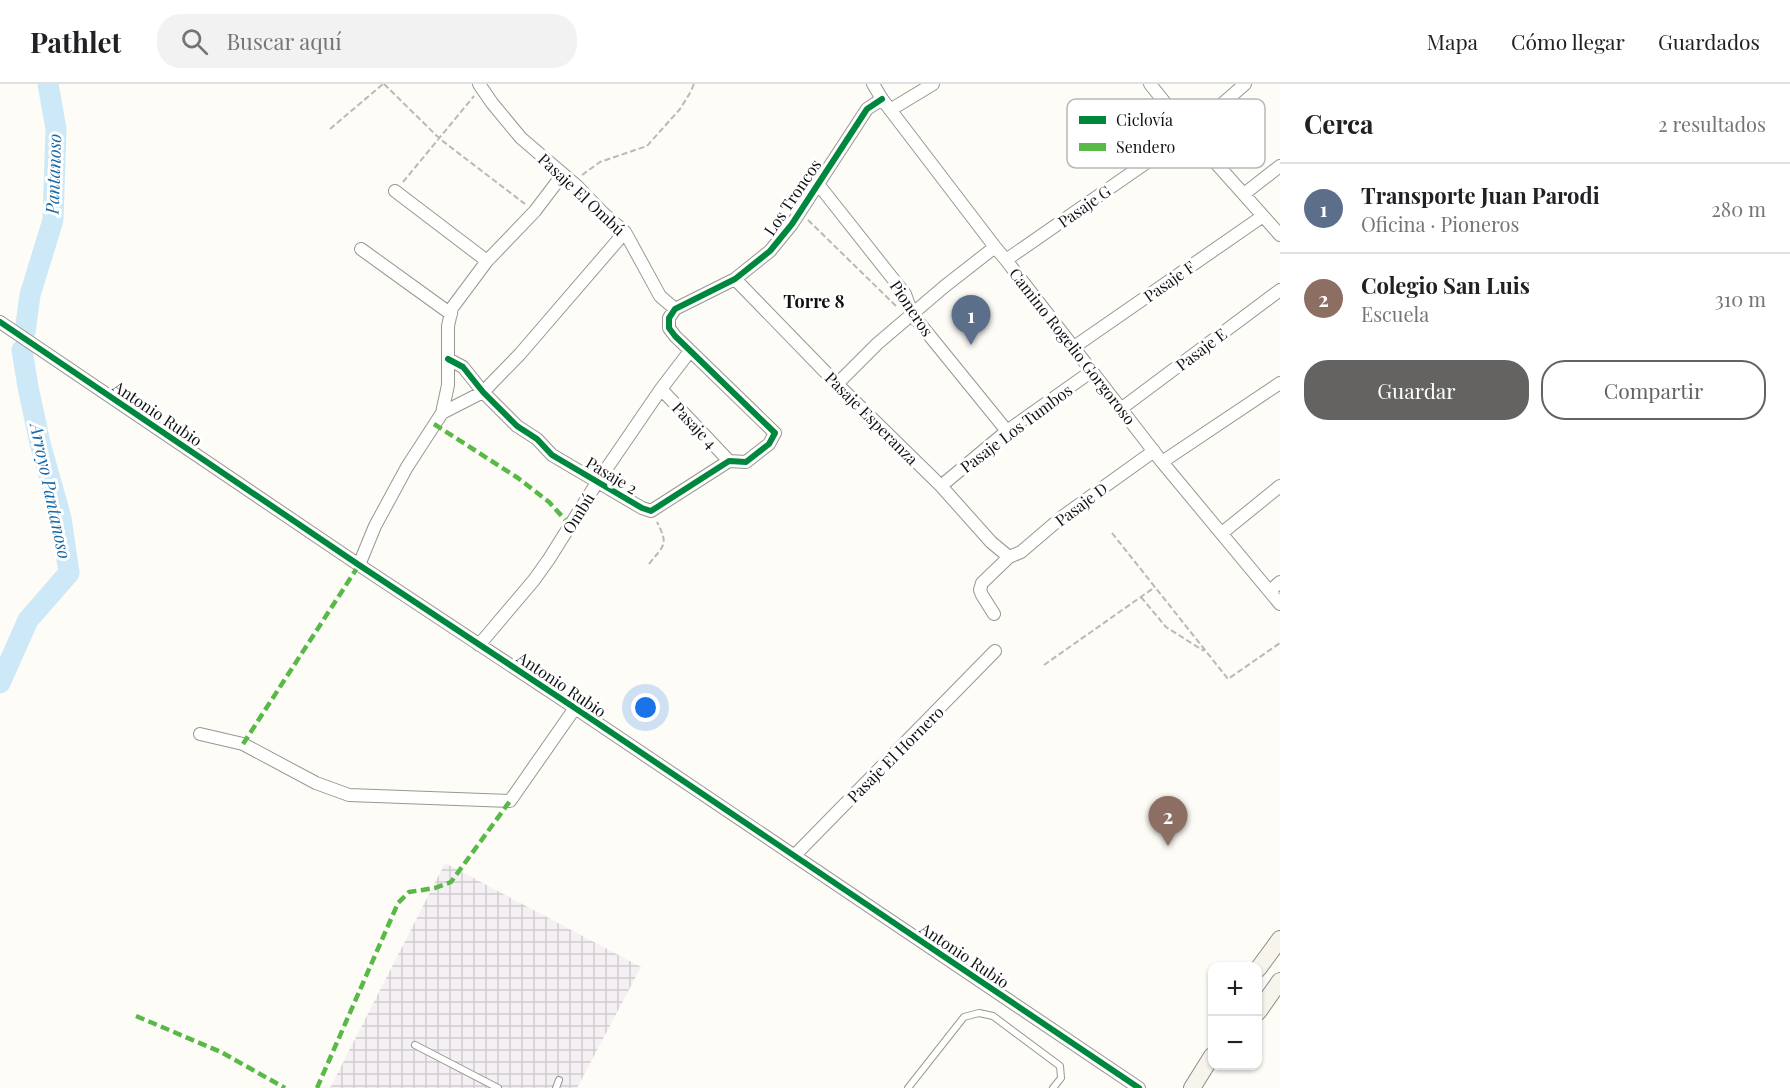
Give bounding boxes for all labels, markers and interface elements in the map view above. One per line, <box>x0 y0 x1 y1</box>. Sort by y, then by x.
search box <box>157 14 577 68</box>
text: Pathlet <box>30 23 121 60</box>
icon: search <box>178 25 211 58</box>
text: Buscar aquí <box>226 26 342 56</box>
text: Mapa <box>1427 27 1478 55</box>
text: Cómo llegar <box>1511 27 1625 55</box>
text: Guardados <box>1658 27 1760 55</box>
legend <box>1067 99 1265 168</box>
text: Cerca <box>1304 106 1373 141</box>
text: Ciclovía <box>1116 109 1173 130</box>
text: 2 resultados <box>1658 110 1766 137</box>
water label: Pantanoso <box>40 133 66 216</box>
text: Sendero <box>1116 136 1175 157</box>
street label: Pasaje El Ombú <box>534 148 630 240</box>
street label: Los Troncos <box>759 155 825 239</box>
street label: Pasaje G <box>1053 180 1115 232</box>
text: Transporte Juan Parodi <box>1361 180 1600 210</box>
text: 1 <box>1320 195 1327 222</box>
text: 280 m <box>1711 195 1766 222</box>
text: Oficina · Pioneros <box>1361 210 1520 237</box>
street label: Pasaje F <box>1139 256 1199 306</box>
street label: Camino Rogelio Gorgoroso <box>1005 263 1141 429</box>
text: Colegio San Luis <box>1361 270 1530 300</box>
street label: Pioneros <box>886 276 938 340</box>
text: 2 <box>1318 285 1329 312</box>
text: 310 m <box>1715 285 1766 312</box>
district label: Torre 8 <box>783 289 845 313</box>
pin: 1 <box>952 296 990 345</box>
text: Escuela <box>1361 300 1429 327</box>
street label: Pasaje E <box>1171 323 1231 375</box>
button: Guardar <box>1304 360 1529 420</box>
button: Compartir <box>1541 360 1766 420</box>
street label: Pasaje Esperanza <box>821 367 923 469</box>
street label: Antonio Rubio <box>109 375 207 451</box>
street label: Pasaje Los Tumbos <box>956 379 1076 477</box>
street label: Pasaje 4 <box>668 397 722 453</box>
water label: Arroyo Pantanoso <box>25 419 77 561</box>
street label: Pasaje 2 <box>582 451 642 499</box>
street label: Pasaje D <box>1051 477 1111 531</box>
street label: Ombú <box>557 489 599 537</box>
street label: Antonio Rubio <box>513 646 611 722</box>
your location <box>631 693 660 722</box>
street label: Pasaje El Hornero <box>842 701 948 807</box>
pin: 2 <box>1148 796 1188 846</box>
street label: Antonio Rubio <box>916 917 1014 993</box>
map controls <box>1208 962 1262 1070</box>
button: + <box>1208 962 1262 1016</box>
button: − <box>1208 1016 1262 1070</box>

